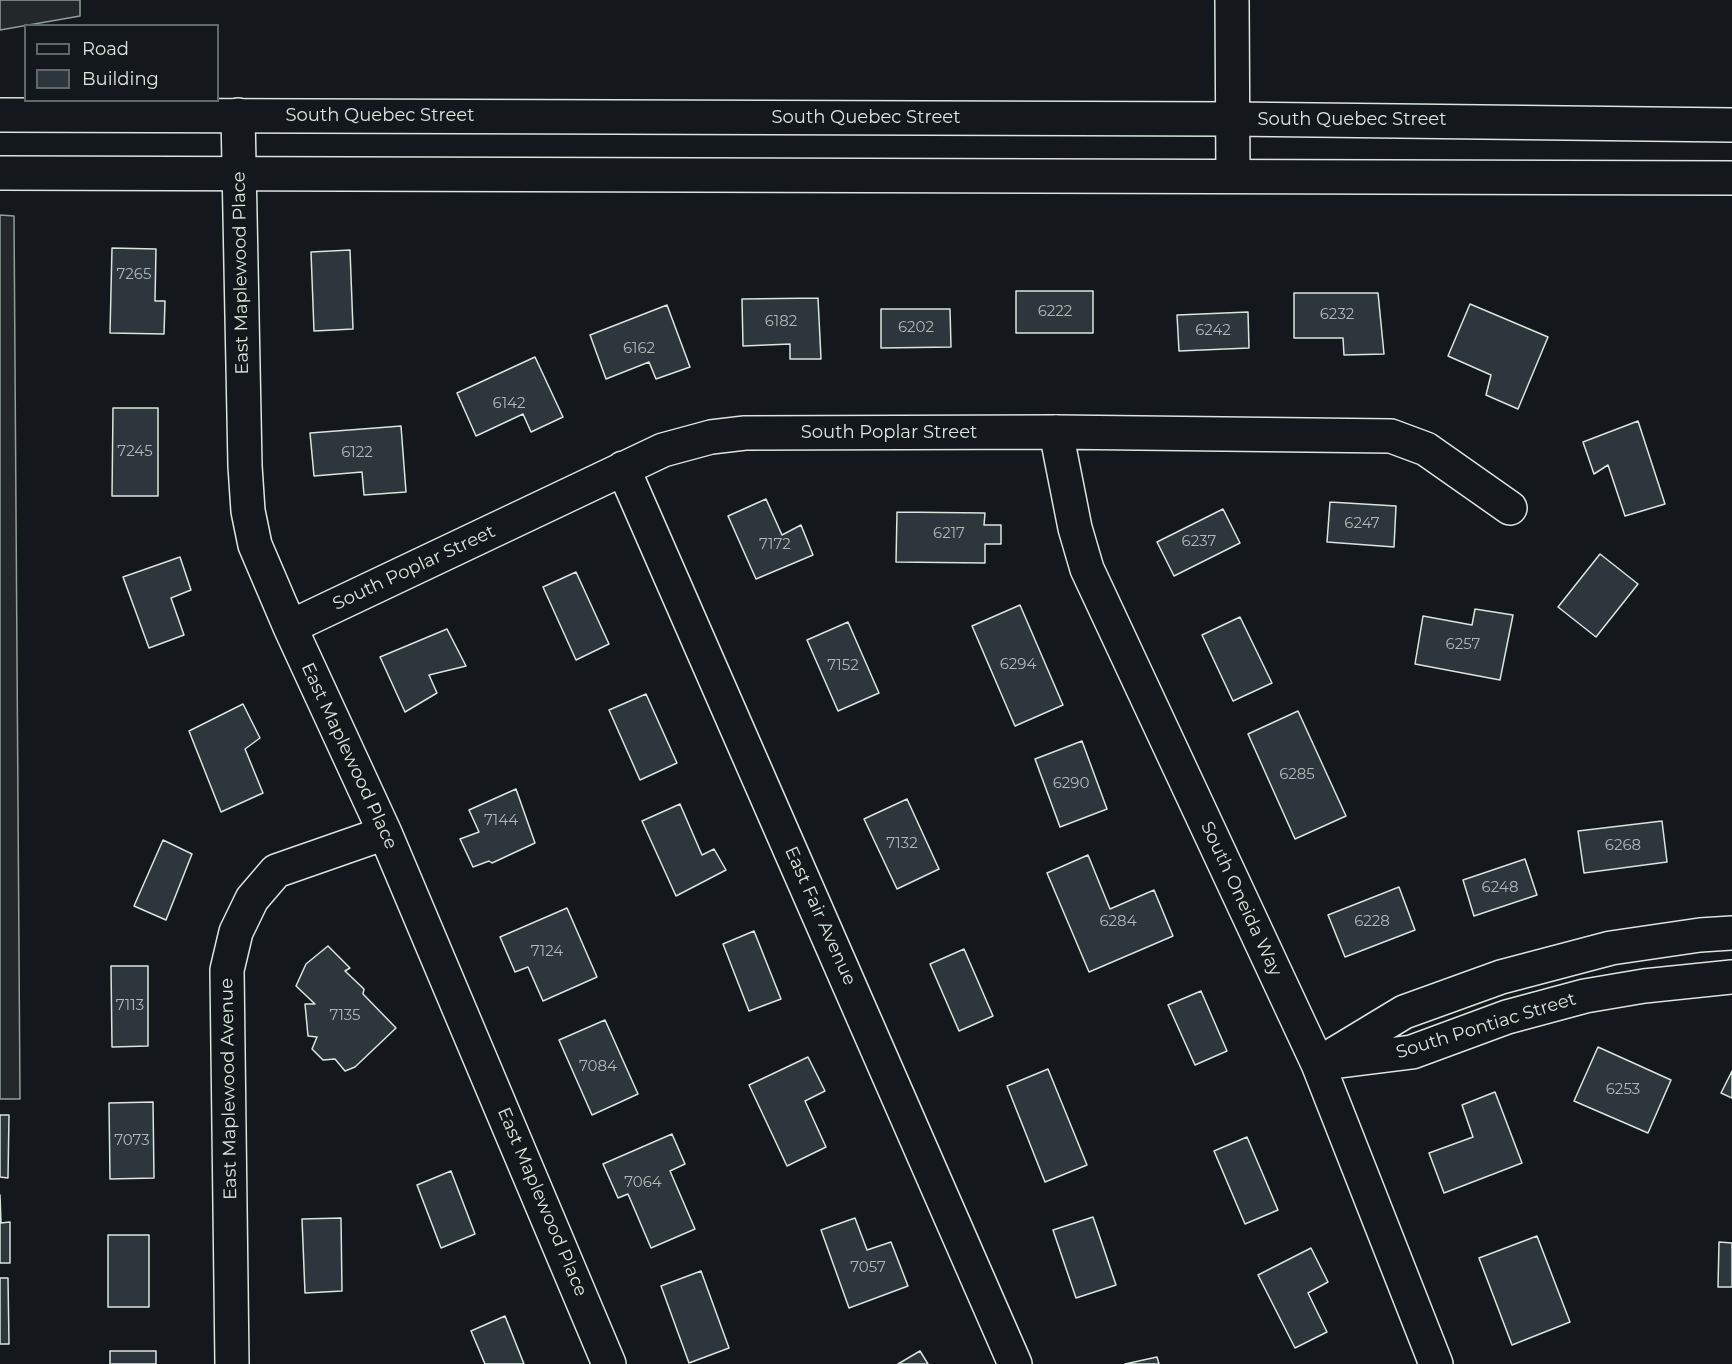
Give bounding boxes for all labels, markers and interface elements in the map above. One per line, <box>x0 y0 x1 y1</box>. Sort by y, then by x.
legend <box>24 24 219 102</box>
text: Road <box>82 38 129 60</box>
text: Building <box>82 68 159 90</box>
street label: South Quebec Street <box>285 105 475 127</box>
street label: South Quebec Street <box>771 107 961 129</box>
street label: South Quebec Street <box>1257 109 1447 131</box>
street label: East Maplewood Place <box>228 171 254 375</box>
house number: 7265 <box>117 266 151 284</box>
house number: 6222 <box>1038 303 1072 321</box>
house number: 6232 <box>1320 306 1354 324</box>
house number: 6182 <box>765 313 797 331</box>
house number: 6202 <box>898 319 934 337</box>
house number: 6242 <box>1195 322 1231 340</box>
house number: 6162 <box>623 340 655 358</box>
house number: 6142 <box>493 395 525 413</box>
street label: South Poplar Street <box>801 422 977 444</box>
house number: 7245 <box>117 443 153 461</box>
house number: 6122 <box>341 444 373 462</box>
house number: 6247 <box>1344 515 1380 533</box>
street label: South Poplar Street <box>329 521 499 615</box>
house number: 6217 <box>933 525 965 543</box>
house number: 6237 <box>1182 533 1216 551</box>
house number: 7172 <box>759 536 791 554</box>
house number: 6257 <box>1446 636 1480 654</box>
house number: 6294 <box>1000 656 1036 674</box>
house number: 7152 <box>827 657 859 675</box>
street label: East Maplewood Place <box>296 659 402 853</box>
house number: 6285 <box>1279 766 1315 784</box>
house number: 6290 <box>1053 775 1089 793</box>
house number: 7144 <box>484 812 518 830</box>
street label: South Oneida Way <box>1196 818 1286 980</box>
house number: 7132 <box>886 835 918 853</box>
house number: 6268 <box>1605 837 1641 855</box>
street label: East Fair Avenue <box>780 843 860 989</box>
house number: 6248 <box>1482 879 1518 897</box>
house number: 6284 <box>1099 913 1137 931</box>
house number: 6228 <box>1354 913 1390 931</box>
house number: 7124 <box>531 943 563 961</box>
street label: East Maplewood Avenue <box>216 978 242 1200</box>
street label: South Pontiac Street <box>1394 988 1578 1064</box>
house number: 7113 <box>116 997 144 1015</box>
house number: 7135 <box>329 1007 361 1025</box>
house number: 7084 <box>579 1058 617 1076</box>
house number: 6253 <box>1606 1081 1640 1099</box>
street label: East Maplewood Place <box>492 1104 592 1300</box>
house number: 7073 <box>114 1132 150 1150</box>
house number: 7064 <box>624 1174 662 1192</box>
house number: 7057 <box>850 1259 886 1277</box>

